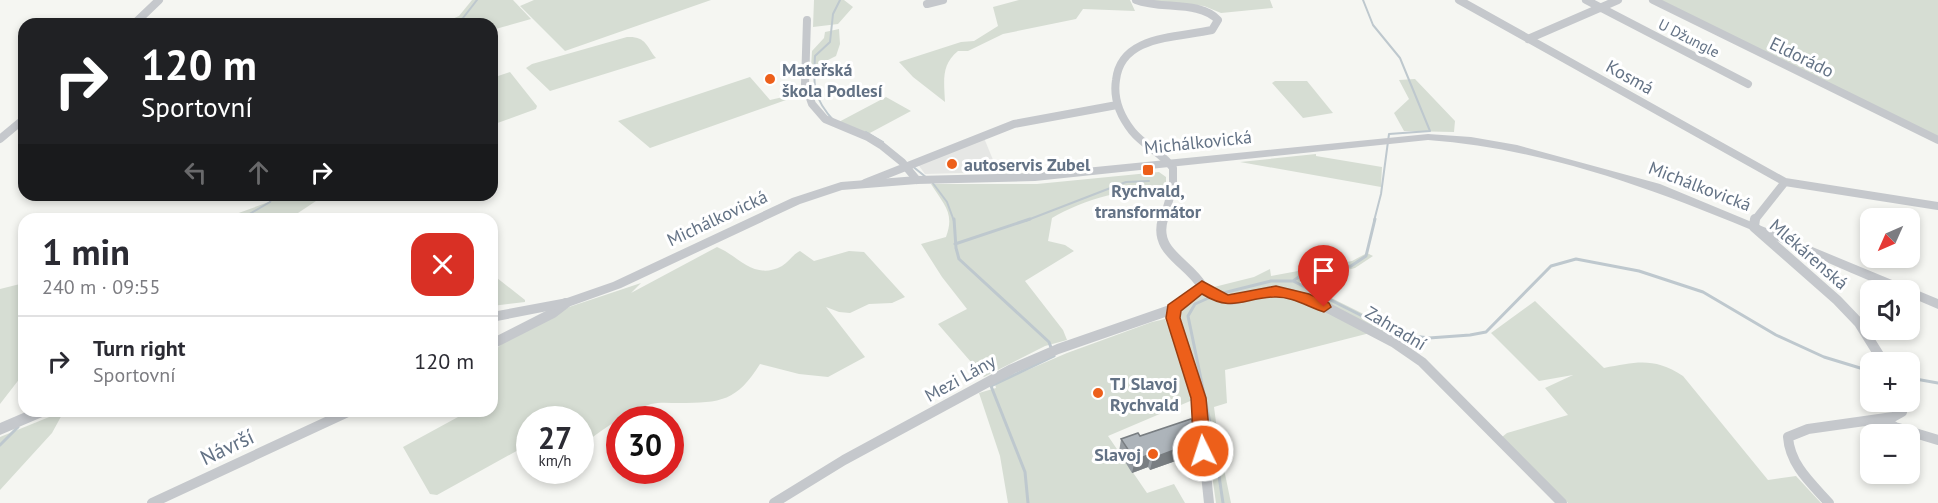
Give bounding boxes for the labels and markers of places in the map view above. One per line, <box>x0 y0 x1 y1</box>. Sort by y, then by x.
place label: Mateřská škola Podlesí <box>782 58 883 102</box>
marker: Mateřská škola Podlesí <box>763 72 777 86</box>
place label: autoservis Zubel <box>964 153 1091 176</box>
marker: autoservis Zubel <box>945 157 959 171</box>
marker: Rychvald, transformátor <box>1141 163 1155 177</box>
place label: Rychvald, transformátor <box>1095 179 1202 223</box>
pin <box>1298 245 1349 307</box>
place label: TJ Slavoj Rychvald <box>1110 372 1179 416</box>
marker: TJ Slavoj Rychvald <box>1091 386 1105 400</box>
place label: Slavoj <box>1094 443 1141 466</box>
marker: Slavoj <box>1146 447 1160 461</box>

